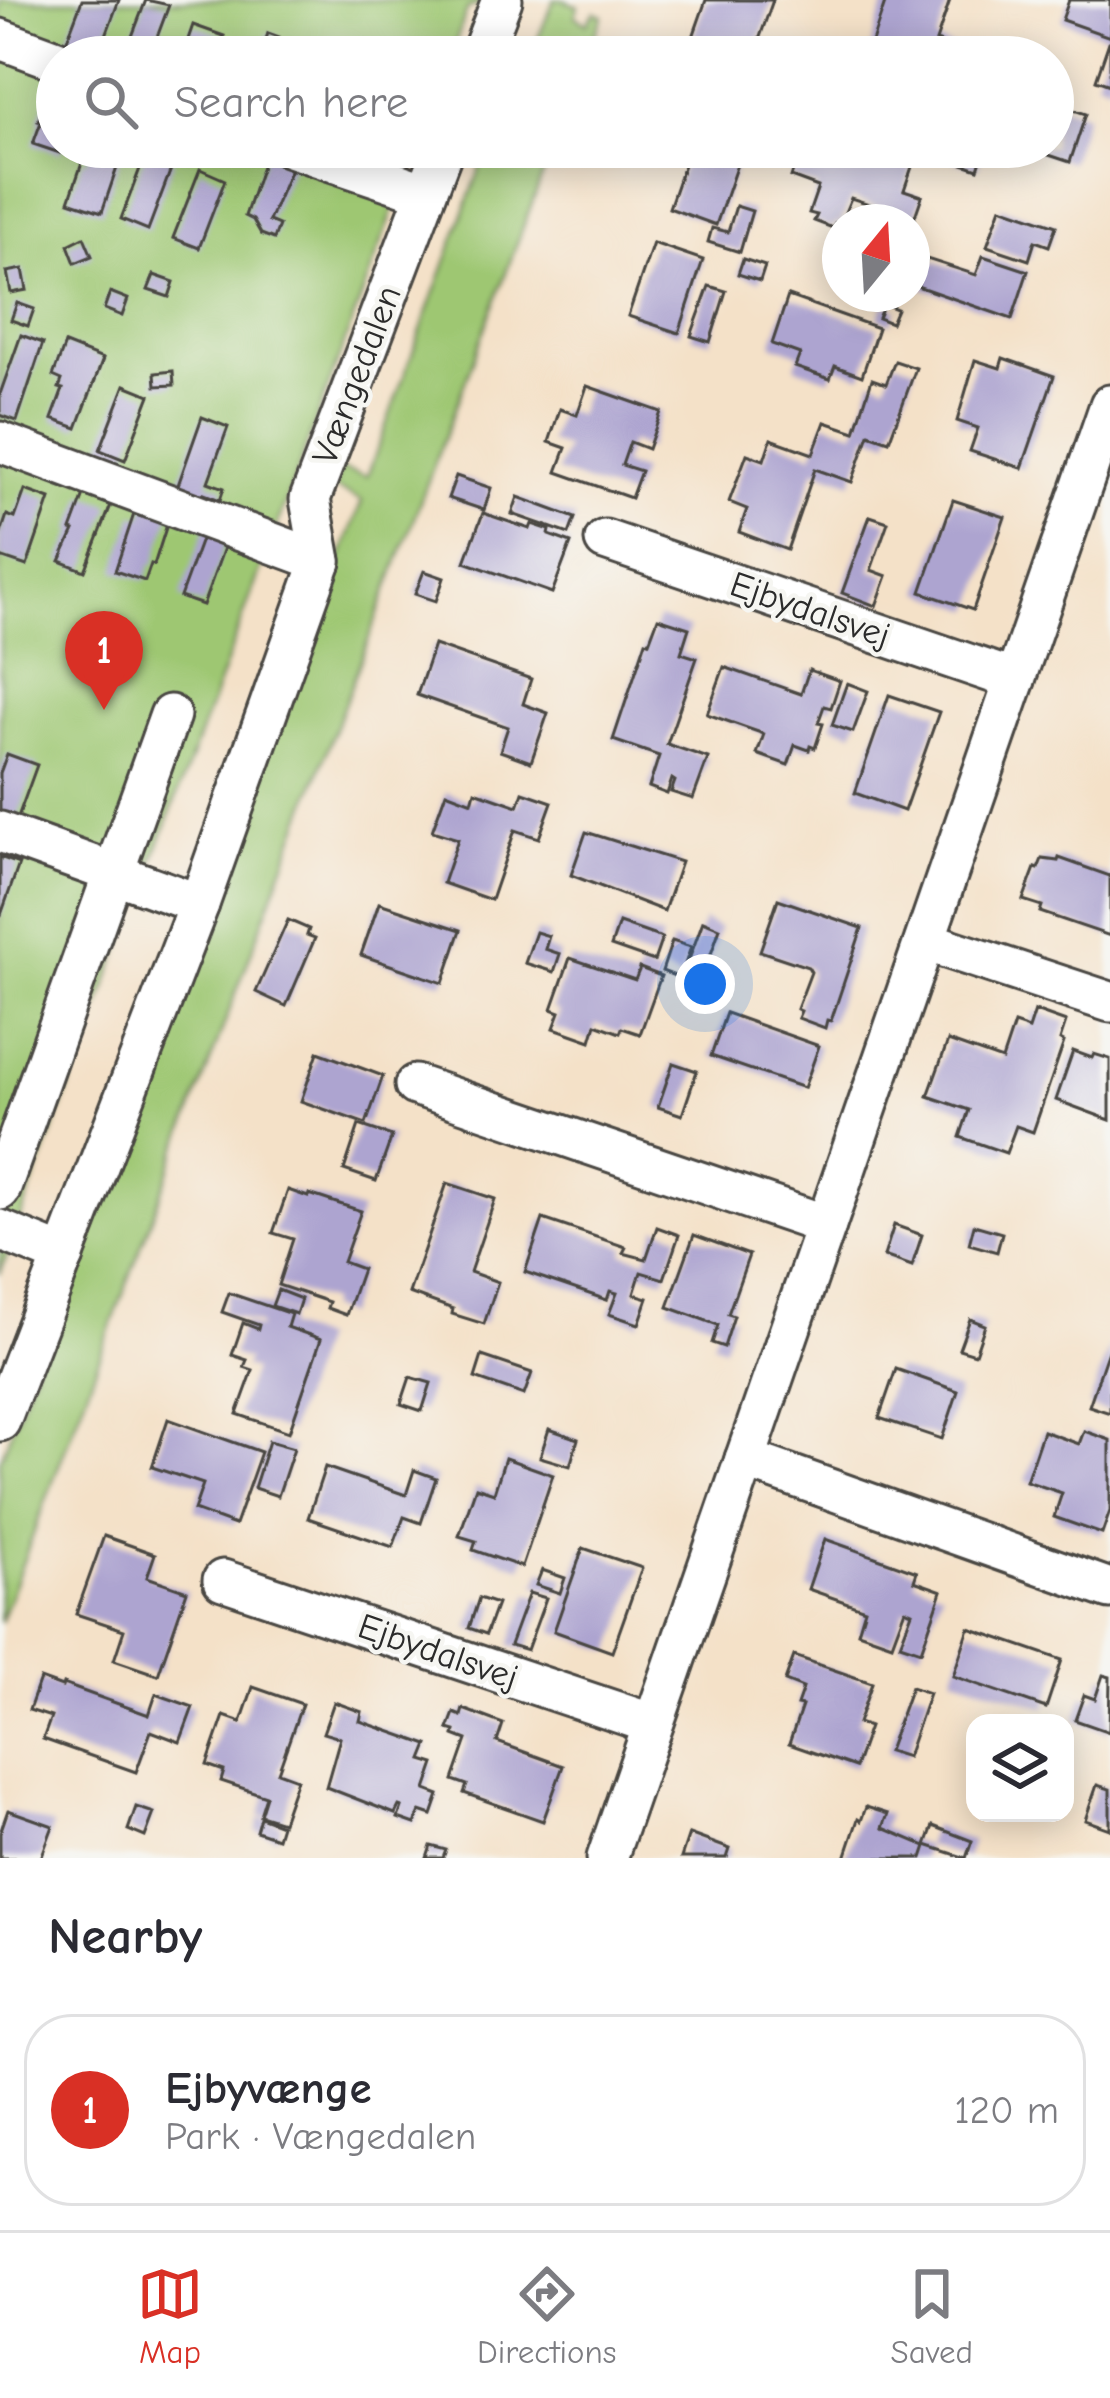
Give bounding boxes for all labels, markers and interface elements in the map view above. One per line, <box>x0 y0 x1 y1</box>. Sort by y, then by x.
search box <box>36 36 1074 168</box>
icon: search <box>78 69 144 135</box>
text: Search here <box>174 76 408 128</box>
north arrow <box>822 204 930 312</box>
street label: Vængedalen <box>304 280 410 470</box>
street label: Ejbydalsvej <box>725 564 895 656</box>
pin: 1 <box>65 611 143 710</box>
your location <box>675 954 735 1014</box>
street label: Ejbydalsvej <box>353 1606 523 1698</box>
map controls <box>966 1714 1074 1822</box>
button: layers <box>966 1714 1074 1822</box>
text: Nearby <box>48 1907 202 1966</box>
text: Ejbyvænge <box>165 2062 372 2114</box>
text: 1 <box>82 2088 98 2133</box>
text: 120 m <box>954 2088 1059 2133</box>
text: Park · Vængedalen <box>165 2114 476 2159</box>
tab: Map <box>137 2261 203 2371</box>
tab: Directions <box>477 2261 617 2371</box>
tab: Saved <box>891 2261 973 2371</box>

